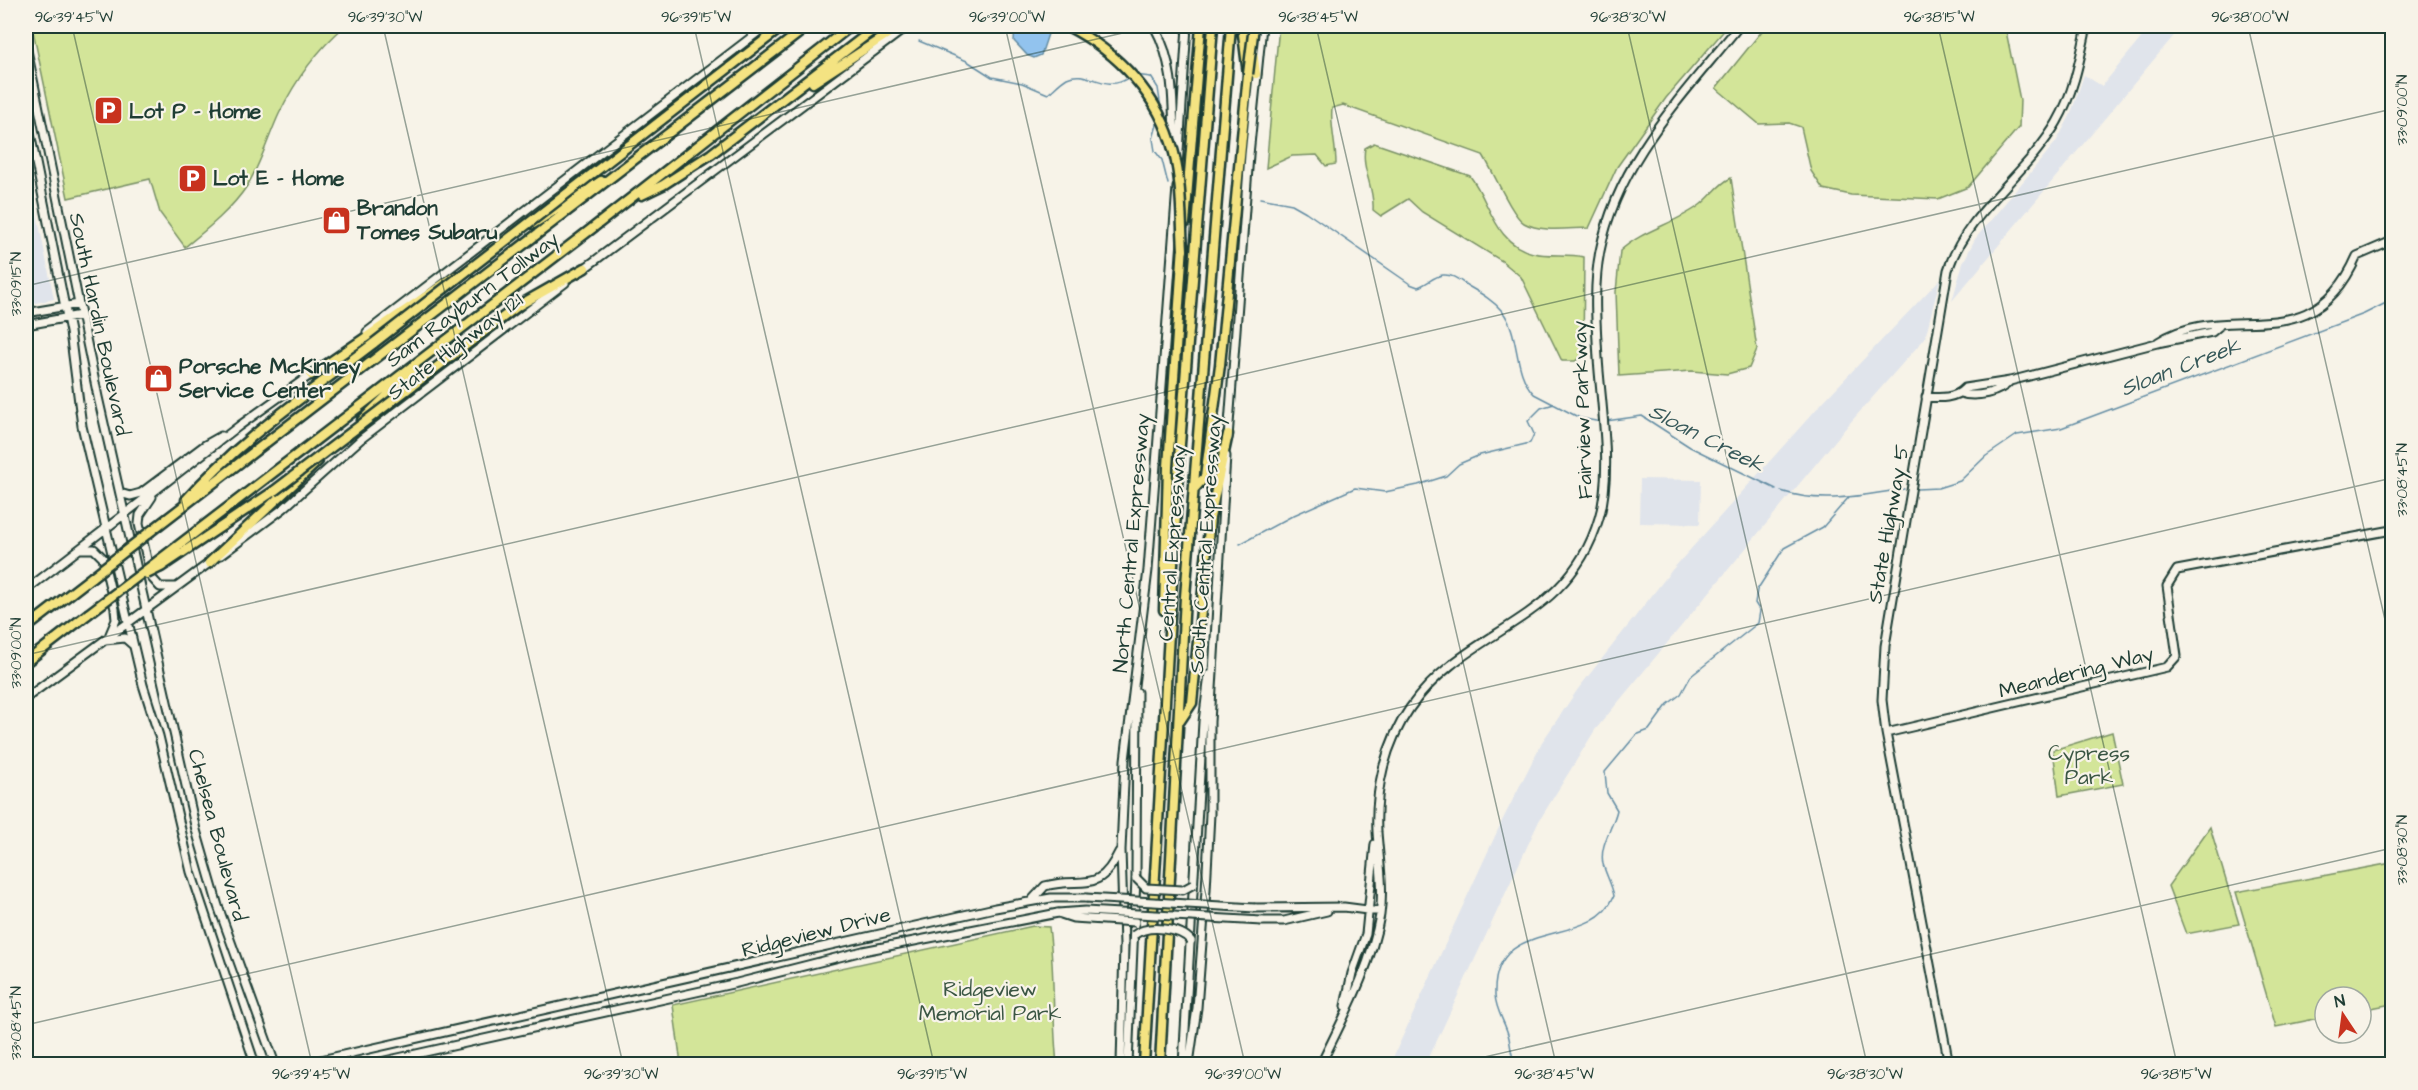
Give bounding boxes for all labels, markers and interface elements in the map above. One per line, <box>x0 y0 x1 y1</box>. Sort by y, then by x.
text: 96°39'45"W <box>35 7 113 28</box>
text: 96°39'30"W <box>348 7 422 28</box>
text: 96°39'15"W <box>661 7 731 28</box>
text: 96°39'00"W <box>969 7 1045 28</box>
text: 96°38'45"W <box>1278 7 1358 28</box>
text: 96°38'30"W <box>1590 7 1666 28</box>
text: 96°38'15"W <box>1903 7 1975 28</box>
text: 96°38'00"W <box>2211 7 2289 28</box>
text: 33°09'00"N <box>2392 75 2413 145</box>
parking icon: Lot P - Home <box>92 95 124 127</box>
place label: Lot P - Home <box>129 97 262 126</box>
parking icon: Lot E - Home <box>176 162 208 194</box>
place label: Lot E - Home <box>213 164 345 193</box>
place label: Brandon Tomes Subaru <box>356 194 498 247</box>
shop icon: Brandon Tomes Subaru <box>320 204 352 236</box>
street label: South Hardin Boulevard <box>62 210 137 438</box>
street label: Sam Rayburn Tollway <box>380 224 566 376</box>
text: 33°09'15"N <box>6 252 27 316</box>
street label: State Highway 121 <box>381 286 531 409</box>
street label: Fairview Parkway <box>1565 320 1602 500</box>
water label: Sloan Creek <box>2116 330 2245 404</box>
place label: Porsche McKinney Service Center <box>178 352 361 405</box>
shop icon: Porsche McKinney Service Center <box>142 362 174 394</box>
water label: Sloan Creek <box>1643 396 1770 481</box>
street label: North Central Expressway <box>1106 412 1159 674</box>
street label: South Central Expressway <box>1182 413 1231 675</box>
street label: State Highway 5 <box>1860 442 1919 606</box>
text: 33°08'45"N <box>2392 443 2413 517</box>
street label: Central Expressway <box>1151 444 1196 642</box>
text: 33°09'00"N <box>6 618 27 688</box>
street label: Meandering Way <box>1996 639 2157 708</box>
park label: Cypress Park <box>2048 739 2130 792</box>
street label: Chelsea Boulevard <box>181 746 254 925</box>
text: 33°08'30"N <box>2392 815 2413 885</box>
street label: Ridgeview Drive <box>739 900 894 967</box>
park label: Ridgeview Memorial Park <box>919 975 1061 1028</box>
north arrow <box>2313 985 2373 1045</box>
text: 33°08'45"N <box>6 986 27 1060</box>
text: N <box>2332 990 2347 1013</box>
text: 96°39'45"W <box>272 1064 350 1085</box>
text: 96°39'30"W <box>584 1064 658 1085</box>
text: 96°39'15"W <box>897 1064 967 1085</box>
text: 96°39'00"W <box>1205 1064 1281 1085</box>
text: 96°38'45"W <box>1514 1064 1594 1085</box>
text: 96°38'30"W <box>1827 1064 1903 1085</box>
text: 96°38'15"W <box>2140 1064 2212 1085</box>

